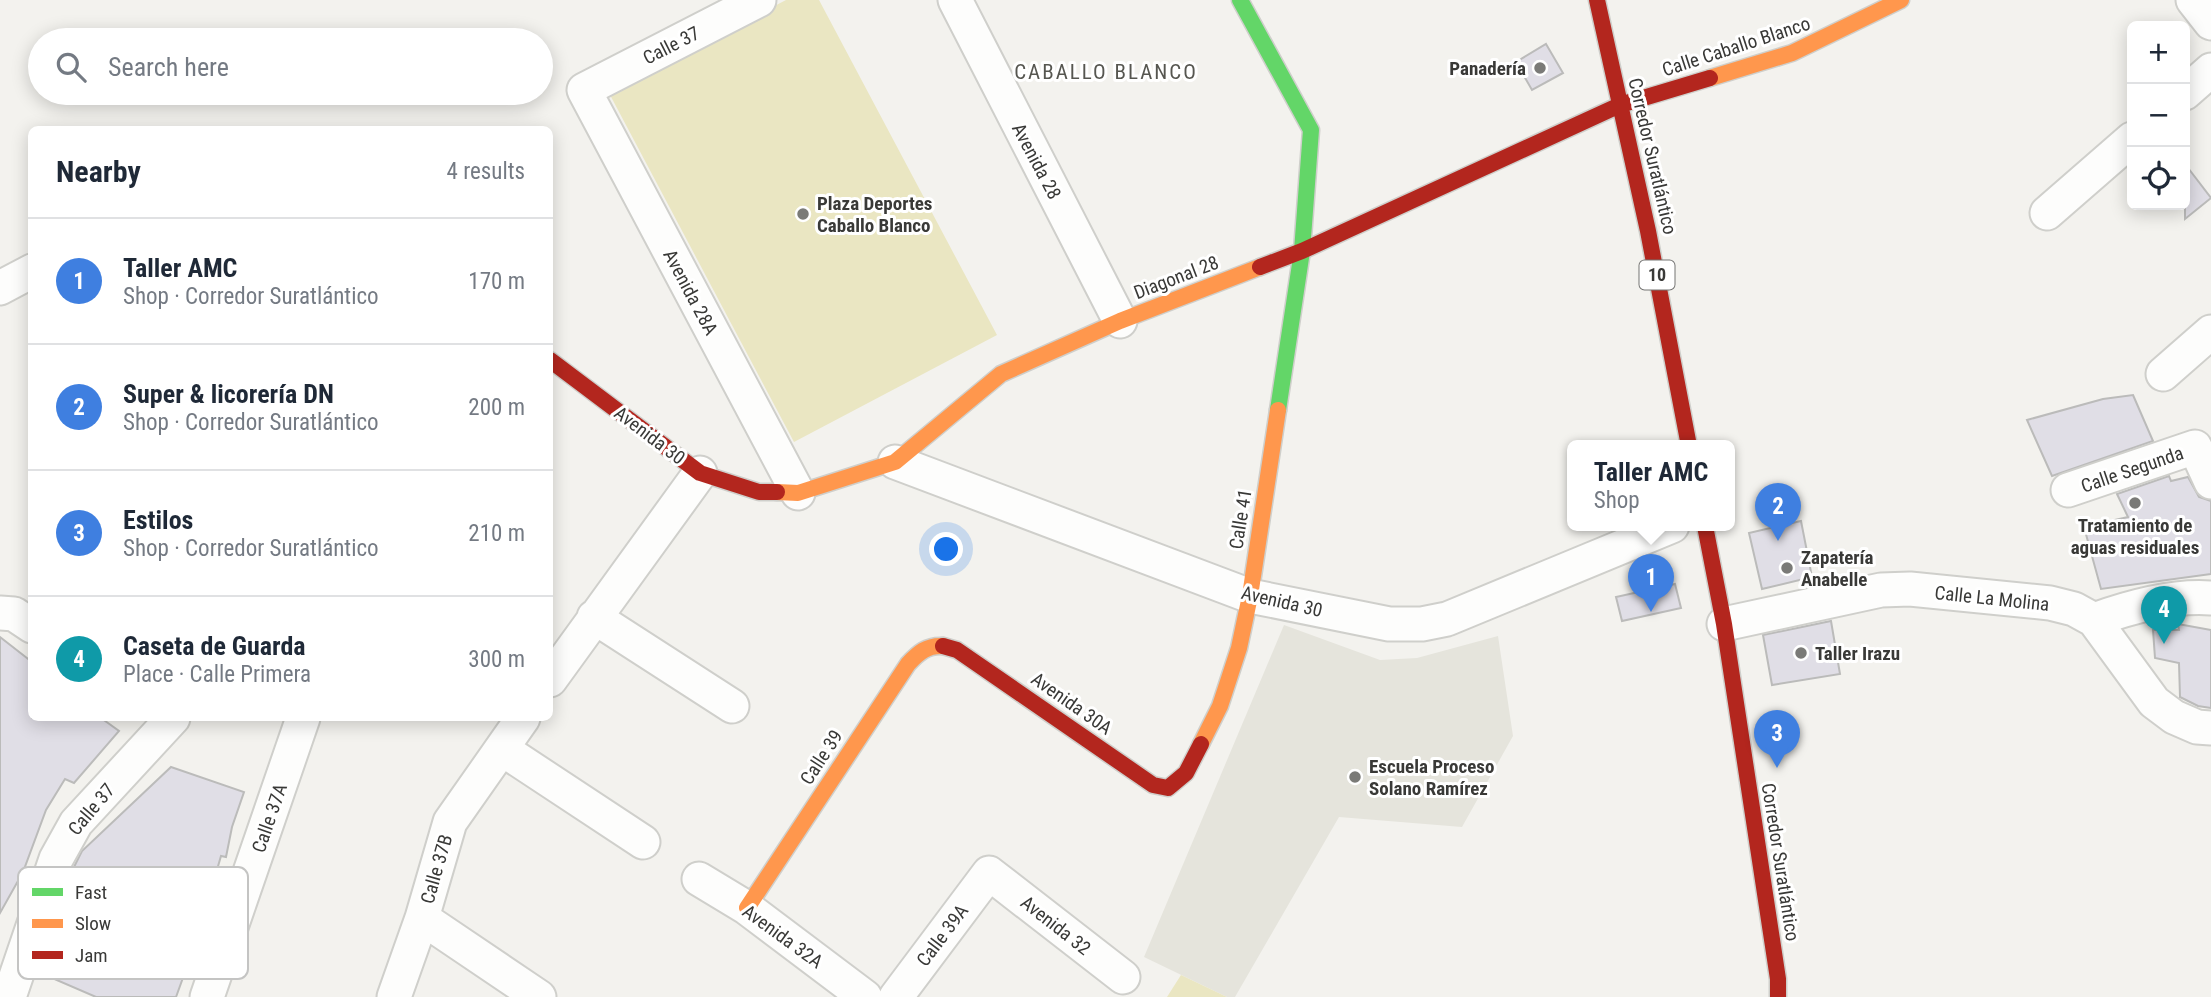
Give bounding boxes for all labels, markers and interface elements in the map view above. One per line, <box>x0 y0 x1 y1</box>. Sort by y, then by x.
street label: Calle Caballo Blanco <box>1659 12 1813 81</box>
street label: Calle 37 <box>639 21 703 69</box>
map controls <box>2127 21 2190 210</box>
button: + <box>2127 21 2190 84</box>
search box <box>28 28 553 105</box>
icon: search <box>52 48 90 86</box>
text: Search here <box>108 52 229 82</box>
place label: Panadería <box>1449 57 1526 80</box>
district label: CABALLO BLANCO <box>1014 60 1198 84</box>
marker: Panadería <box>1532 60 1548 76</box>
street label: Corredor Suratlántico <box>1623 76 1682 237</box>
button: − <box>2127 84 2190 147</box>
street label: Avenida 28 <box>1007 119 1066 203</box>
button: locate <box>2127 147 2190 210</box>
text: Nearby <box>56 154 141 189</box>
text: 4 results <box>447 158 525 185</box>
place label: Plaza Deportes Caballo Blanco <box>817 192 932 237</box>
marker: Plaza Deportes Caballo Blanco <box>795 206 811 222</box>
street label: Avenida 28A <box>658 246 723 339</box>
street label: Diagonal 28 <box>1131 251 1222 304</box>
text: Taller AMC <box>123 253 237 283</box>
road number: 10 <box>1640 260 1674 290</box>
text: 1 <box>73 268 85 295</box>
text: 170 m <box>468 268 525 295</box>
text: Shop · Corredor Suratlántico <box>123 283 379 310</box>
text: Super & licorería DN <box>123 379 334 409</box>
text: 2 <box>73 394 85 421</box>
text: 200 m <box>468 394 525 421</box>
street label: Avenida 30 <box>610 401 690 469</box>
text: Shop · Corredor Suratlántico <box>123 409 379 436</box>
popup <box>1567 440 1735 531</box>
street label: Calle Segunda <box>2078 441 2186 498</box>
text: Taller AMC <box>1594 457 1708 487</box>
pin: 2 <box>1755 483 1801 541</box>
street label: Calle 41 <box>1224 487 1257 551</box>
text: Shop <box>1594 487 1640 514</box>
marker: Tratamiento de aguas residuales <box>2127 495 2143 511</box>
text: Estilos <box>123 505 193 535</box>
place label: Tratamiento de aguas residuales <box>2071 514 2199 559</box>
text: 3 <box>73 520 85 547</box>
text: 210 m <box>468 520 525 547</box>
your location <box>929 532 963 566</box>
text: Shop · Corredor Suratlántico <box>123 535 379 562</box>
place label: Zapatería Anabelle <box>1801 546 1874 591</box>
pin: 1 <box>1628 554 1674 612</box>
marker: Zapatería Anabelle <box>1779 560 1795 576</box>
street label: Avenida 30 <box>1239 581 1325 622</box>
street label: Calle La Molina <box>1933 581 2050 616</box>
pin: 4 <box>2141 586 2187 644</box>
text: Caseta de Guarda <box>123 631 306 661</box>
place label: Taller Irazu <box>1815 642 1900 665</box>
marker: Taller Irazu <box>1793 645 1809 661</box>
text: 4 <box>73 646 85 673</box>
text: 300 m <box>468 646 525 673</box>
text: Place · Calle Primera <box>123 661 311 688</box>
street label: Avenida 30A <box>1027 667 1117 740</box>
pin: 3 <box>1754 710 1800 768</box>
street label: Calle 39 <box>795 726 848 789</box>
place label: Escuela Proceso Solano Ramírez <box>1369 755 1494 800</box>
marker: Escuela Proceso Solano Ramírez <box>1347 769 1363 785</box>
street label: Calle 37 <box>63 779 120 840</box>
street label: Calle 37A <box>247 781 292 856</box>
street label: Corredor Suratlántico <box>1757 781 1804 943</box>
street label: Calle 37B <box>416 832 457 906</box>
legend <box>18 867 248 979</box>
text: Fast <box>75 881 107 904</box>
street label: Avenida 32 <box>1016 891 1095 960</box>
street label: Avenida 32A <box>738 900 827 973</box>
street label: Calle 39A <box>912 900 973 971</box>
text: Slow <box>75 912 111 935</box>
text: Jam <box>75 944 108 967</box>

